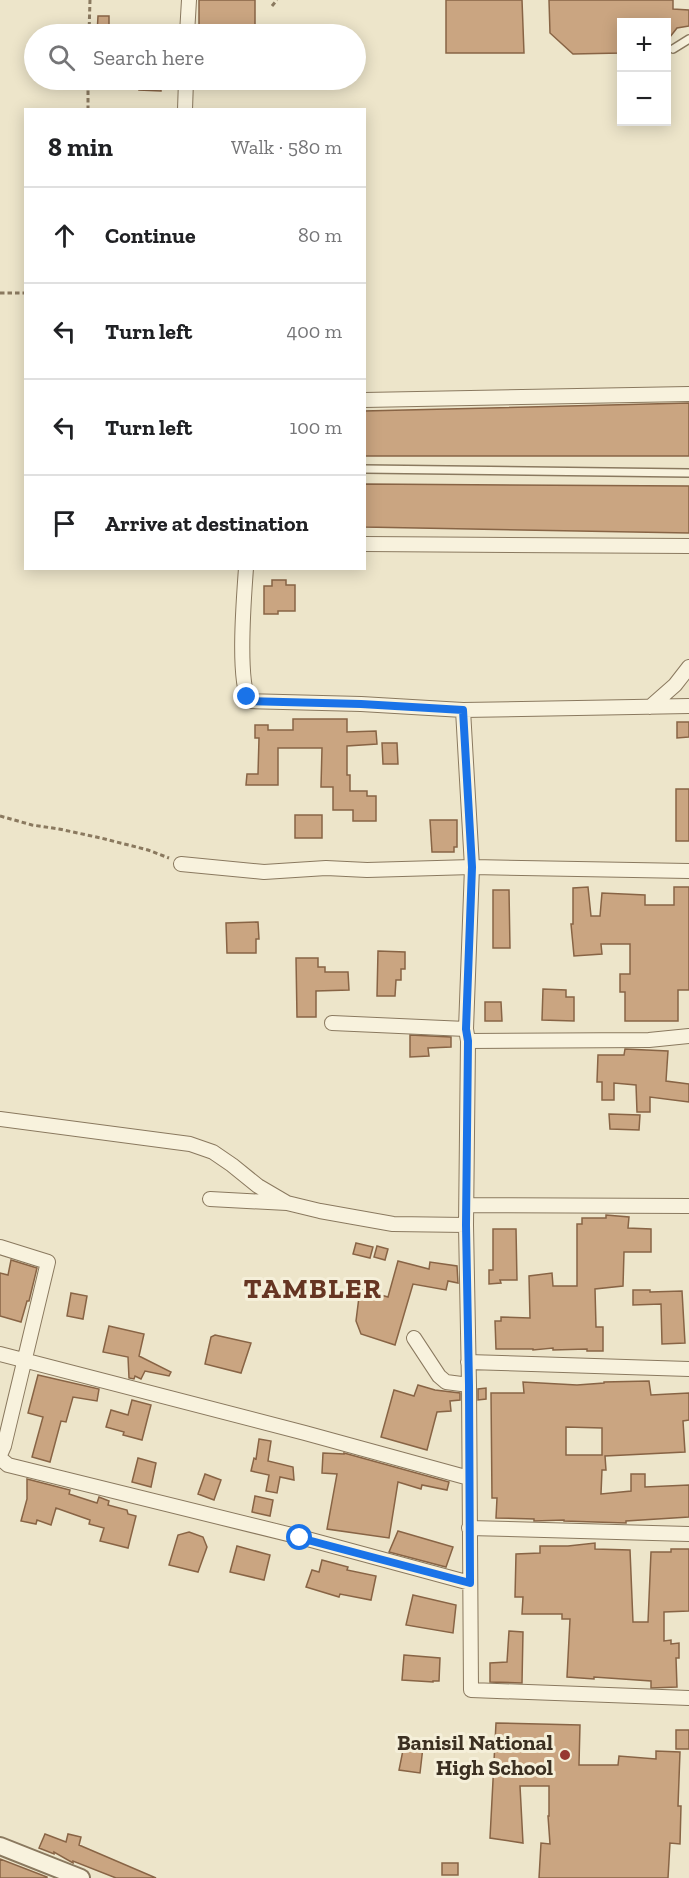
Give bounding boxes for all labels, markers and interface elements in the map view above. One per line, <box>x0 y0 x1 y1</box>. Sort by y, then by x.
map controls <box>617 18 671 126</box>
button: + <box>617 18 671 72</box>
search box <box>24 24 366 90</box>
icon: search <box>45 41 78 74</box>
text: Search here <box>93 44 204 71</box>
button: − <box>617 72 671 126</box>
text: 8 min <box>48 131 113 163</box>
text: Walk · 580 m <box>231 135 342 159</box>
icon: ahead <box>48 219 81 252</box>
text: Continue <box>105 222 196 249</box>
text: 80 m <box>298 223 342 247</box>
icon: left <box>48 315 81 348</box>
text: Turn left <box>105 318 192 345</box>
text: 400 m <box>286 319 342 343</box>
icon: left <box>48 411 81 444</box>
text: Turn left <box>105 414 192 441</box>
text: 100 m <box>289 415 342 439</box>
icon: arrive <box>48 507 81 540</box>
text: Arrive at destination <box>105 510 308 537</box>
route end <box>233 683 259 709</box>
district label: TAMBLER <box>244 1272 382 1305</box>
route start <box>286 1524 312 1550</box>
place label: Banisil National High School <box>397 1729 553 1781</box>
marker: Banisil National High School <box>558 1748 572 1762</box>

